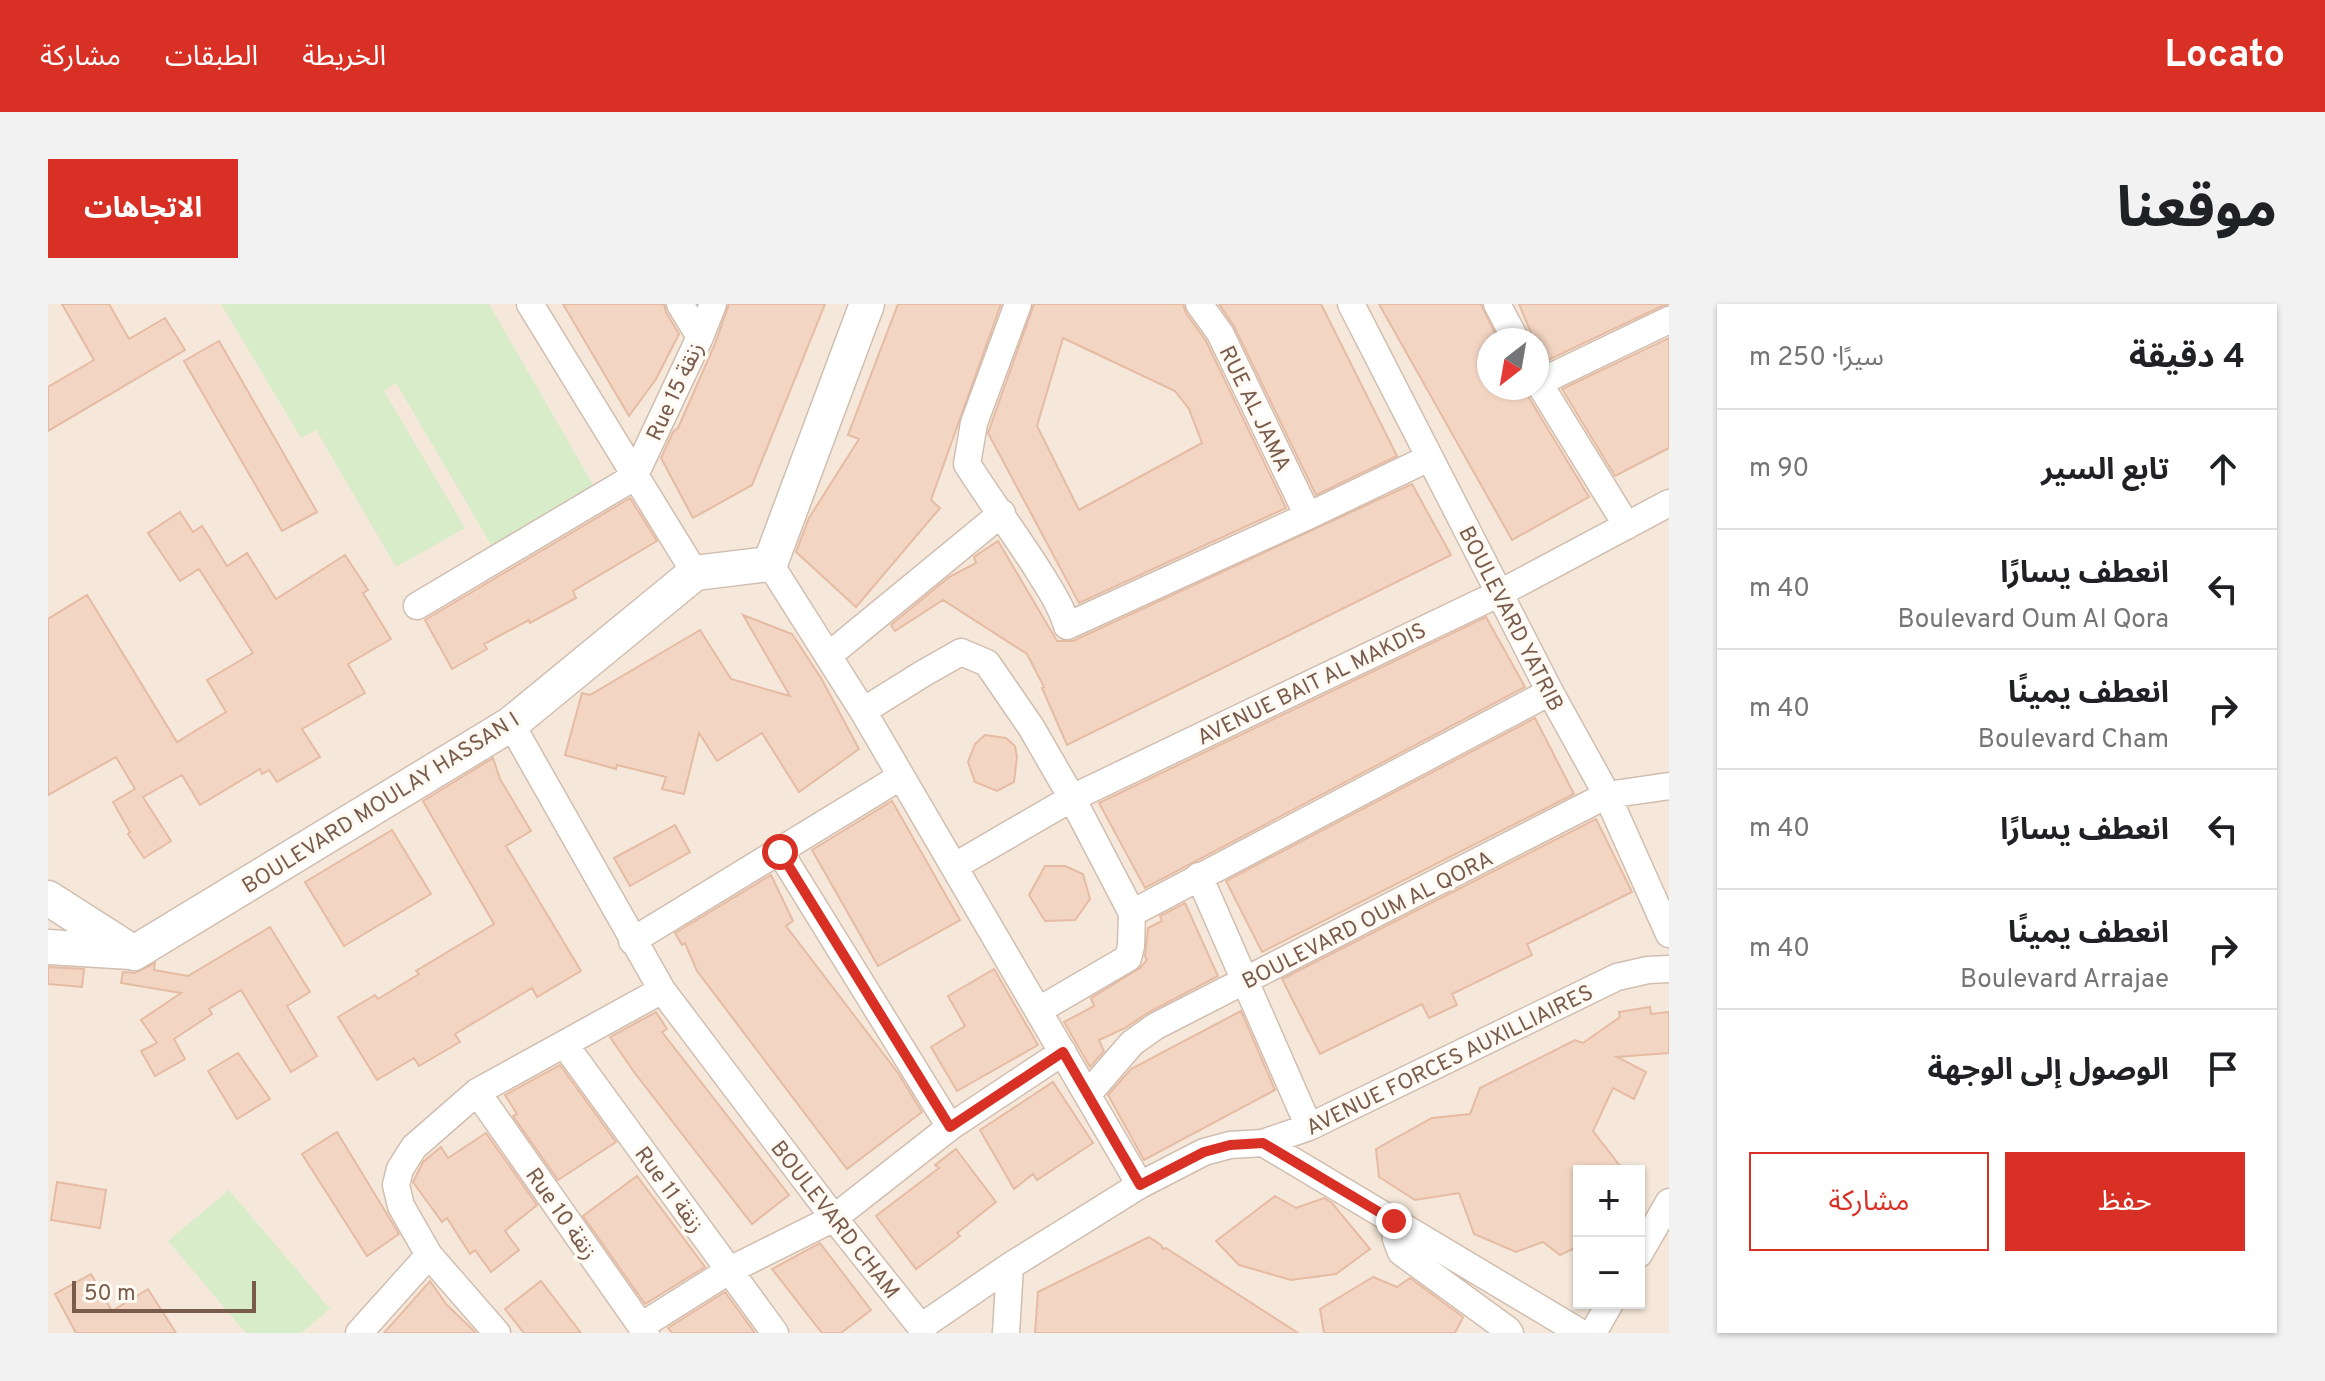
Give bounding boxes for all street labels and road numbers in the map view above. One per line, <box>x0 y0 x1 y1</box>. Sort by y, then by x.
street label: Rue 15 زنقة <box>642 339 711 446</box>
street label: RUE AL JAMA <box>1212 342 1296 476</box>
street label: BOULEVARD YATRIB <box>1451 522 1568 716</box>
street label: AVENUE BAIT AL MAKDIS <box>1193 618 1431 753</box>
street label: BOULEVARD MOULAY HASSAN I <box>238 707 525 901</box>
street label: BOULEVARD OUM AL QORA <box>1238 846 1498 996</box>
street label: AVENUE FORCES AUXILLIAIRES <box>1302 980 1598 1143</box>
street label: BOULEVARD CHAM <box>764 1136 904 1305</box>
street label: Rue 11 زنقة <box>628 1142 708 1239</box>
street label: Rue 10 زنقة <box>518 1163 601 1266</box>

